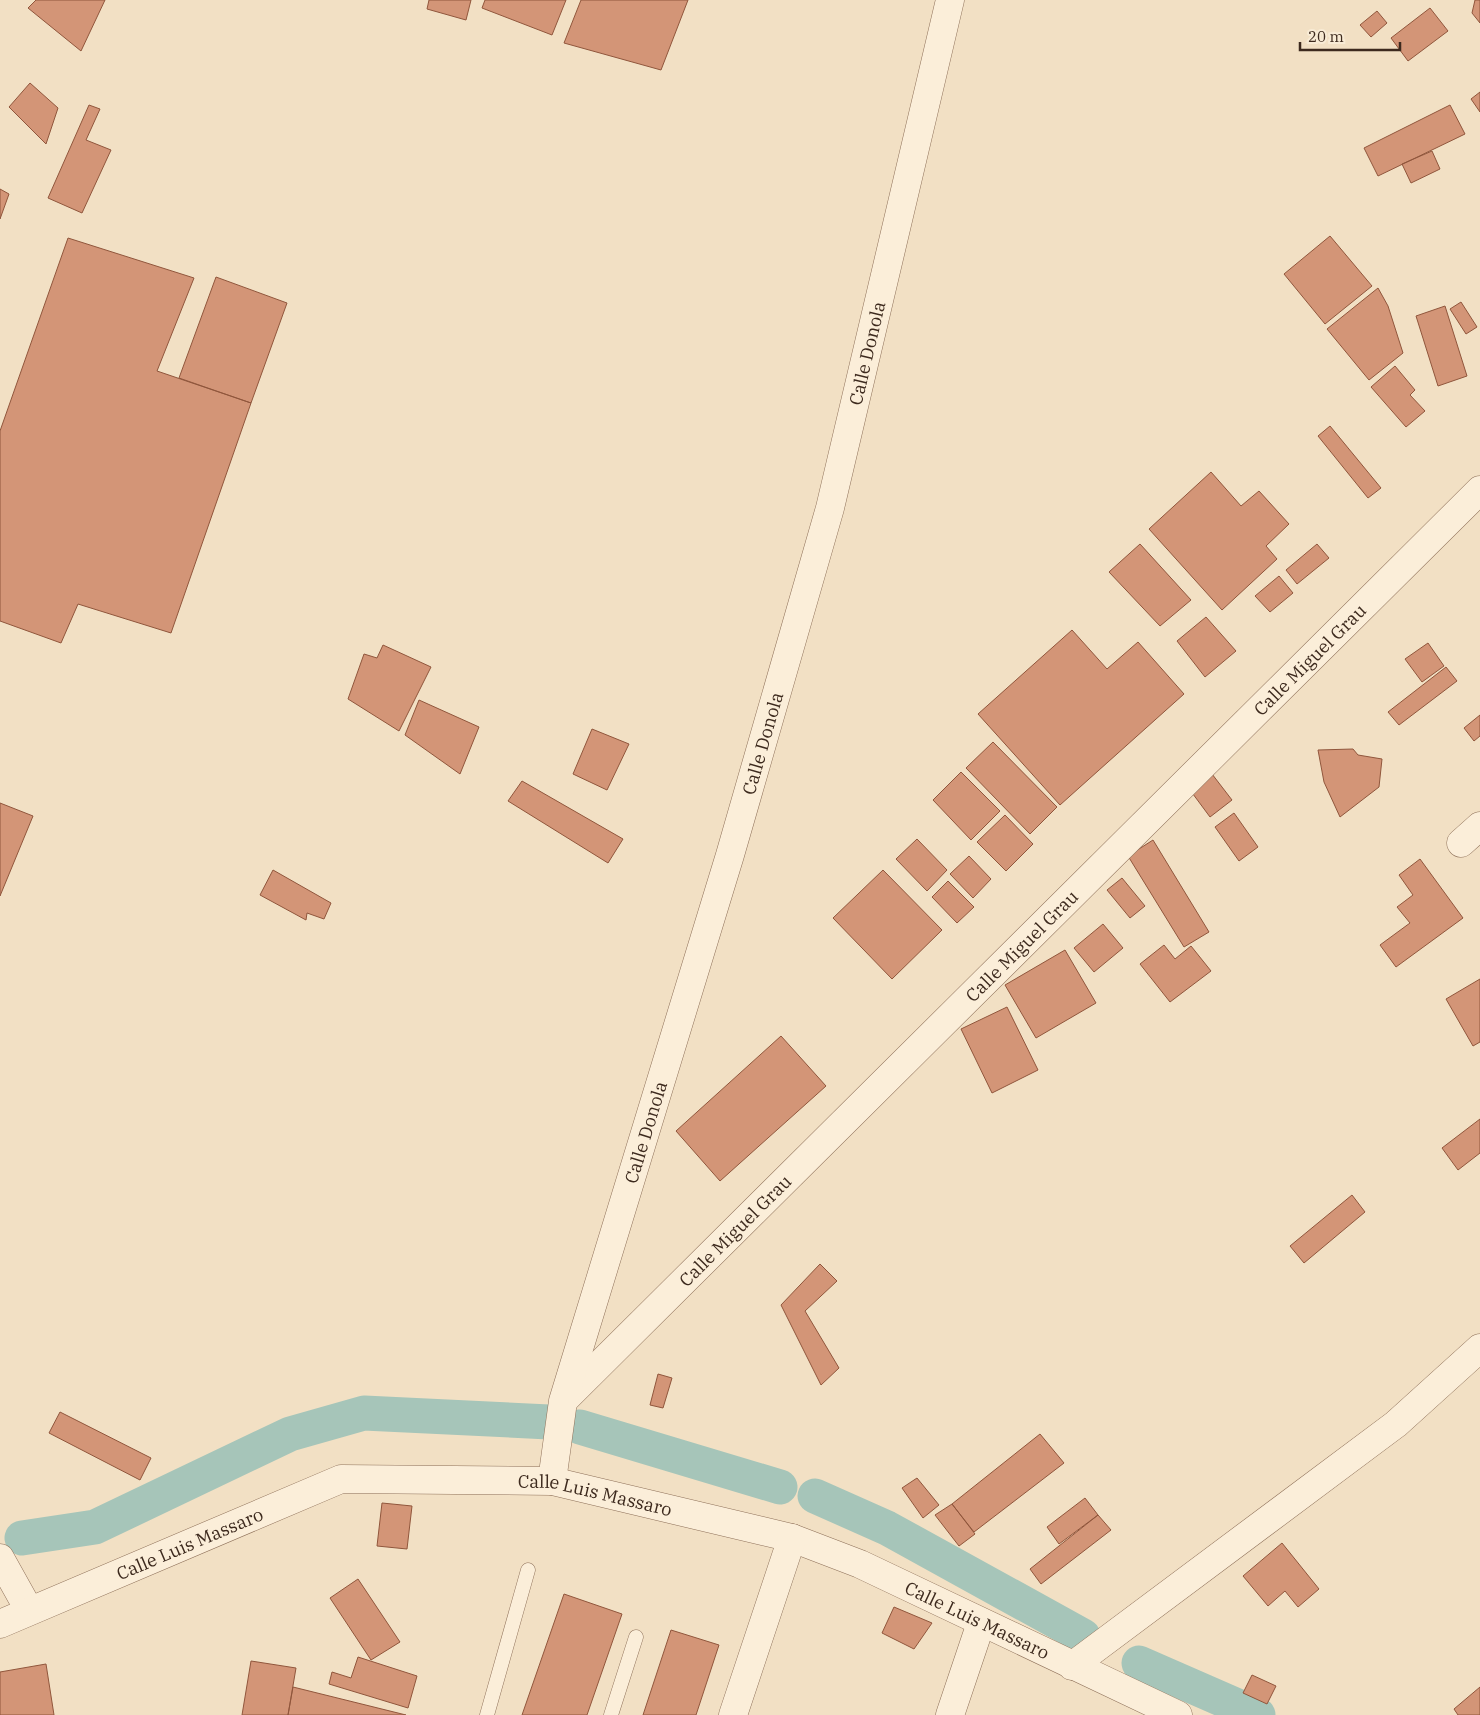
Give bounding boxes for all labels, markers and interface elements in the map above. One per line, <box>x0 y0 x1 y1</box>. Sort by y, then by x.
scale bar <box>1300 20 1400 52</box>
text: 20 m <box>1308 27 1344 46</box>
street label: Calle Donola <box>843 299 890 407</box>
street label: Calle Miguel Grau <box>1248 599 1371 720</box>
street label: Calle Donola <box>737 689 788 797</box>
street label: Calle Miguel Grau <box>960 885 1083 1006</box>
street label: Calle Donola <box>619 1078 672 1186</box>
street label: Calle Miguel Grau <box>674 1169 796 1291</box>
street label: Calle Luis Massaro <box>518 1469 674 1521</box>
street label: Calle Luis Massaro <box>113 1502 266 1585</box>
street label: Calle Luis Massaro <box>901 1576 1053 1664</box>

